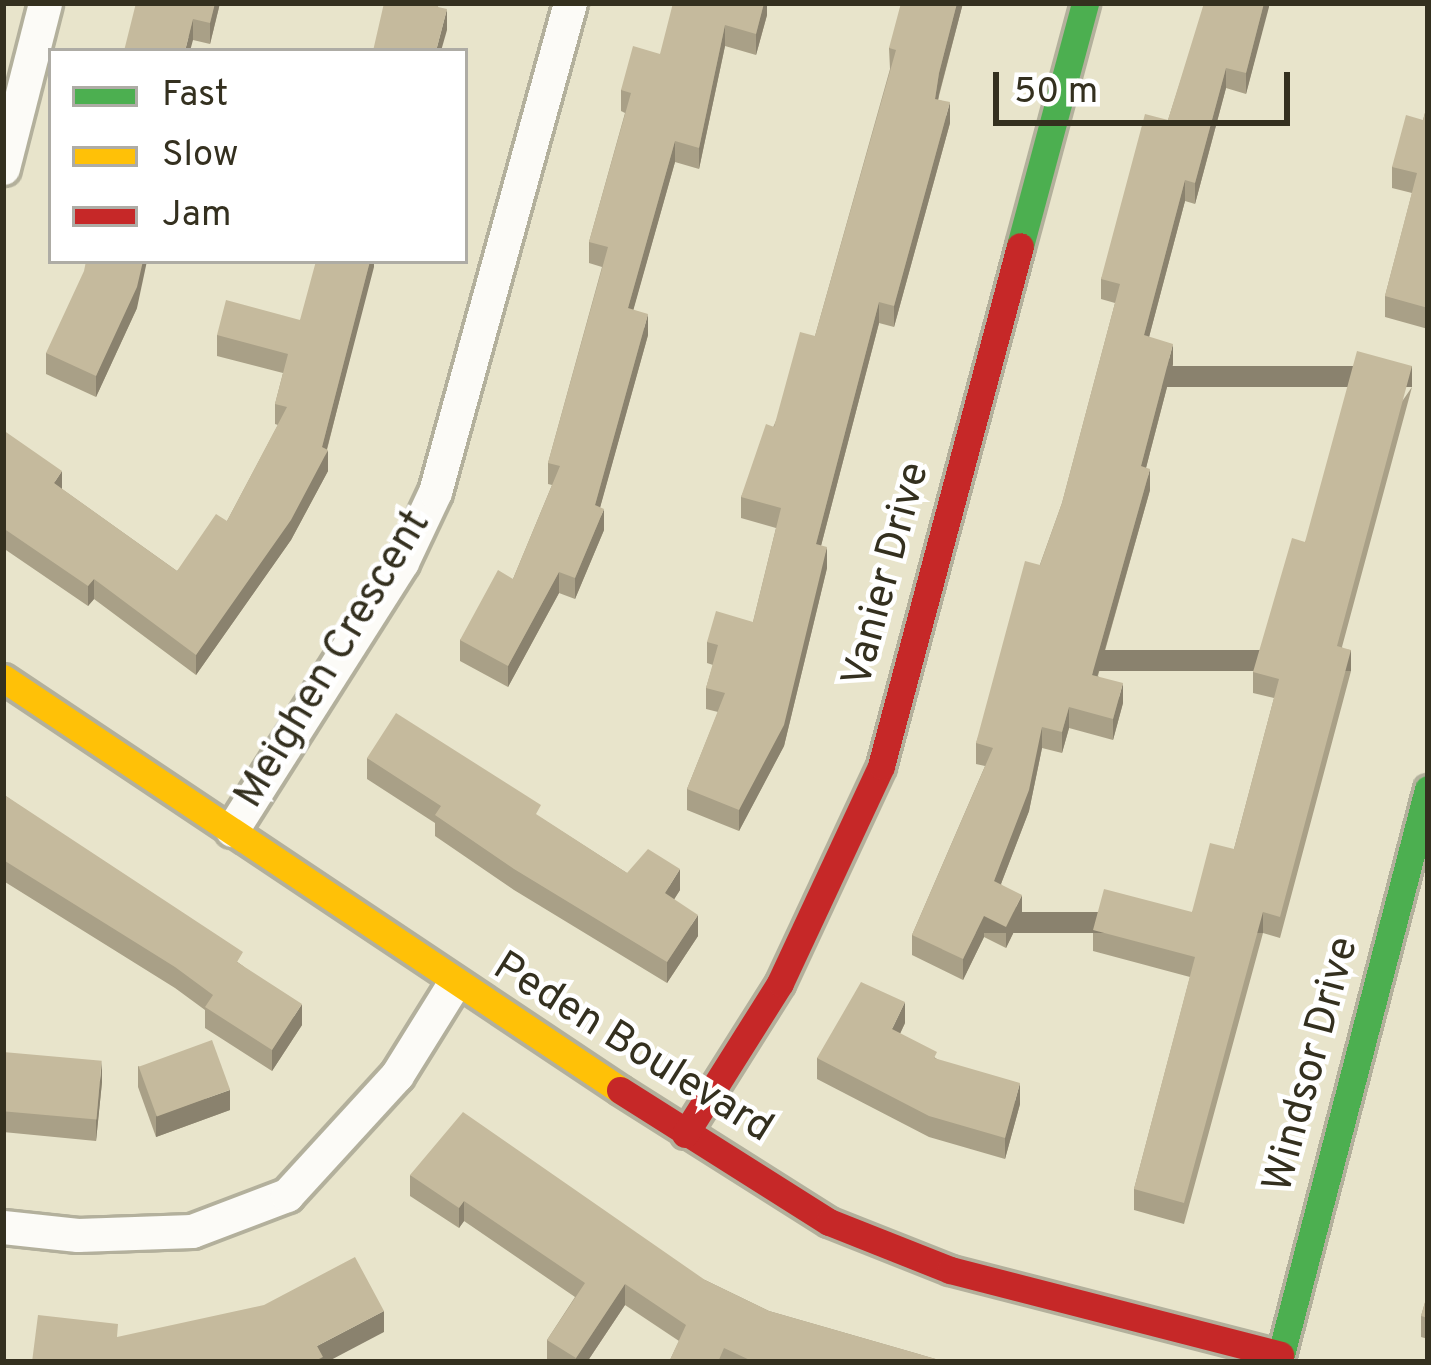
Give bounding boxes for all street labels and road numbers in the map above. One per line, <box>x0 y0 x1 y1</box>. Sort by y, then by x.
street label: Vanier Drive <box>834 457 942 693</box>
street label: Meighen Crescent <box>225 502 443 818</box>
street label: Windsor Drive <box>1255 932 1371 1198</box>
street label: Peden Boulevard <box>483 943 781 1155</box>

